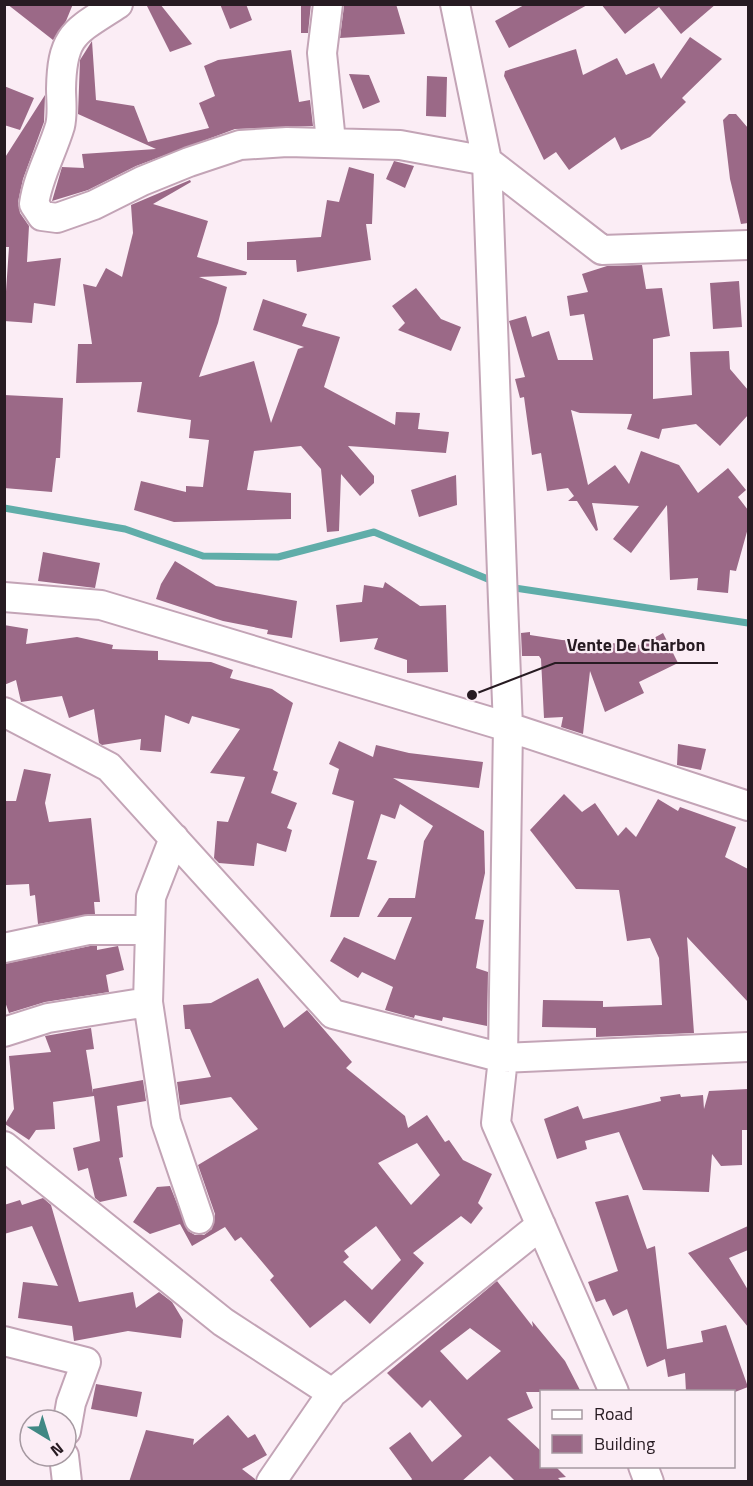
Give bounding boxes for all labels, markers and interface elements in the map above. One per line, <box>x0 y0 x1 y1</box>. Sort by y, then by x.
callout: Vente De Charbon <box>555 627 718 663</box>
text: Vente De Charbon <box>567 631 705 658</box>
legend <box>540 1390 735 1468</box>
text: Road <box>594 1400 633 1427</box>
north arrow <box>18 1408 78 1468</box>
text: Building <box>594 1430 655 1457</box>
text: N <box>45 1437 69 1463</box>

